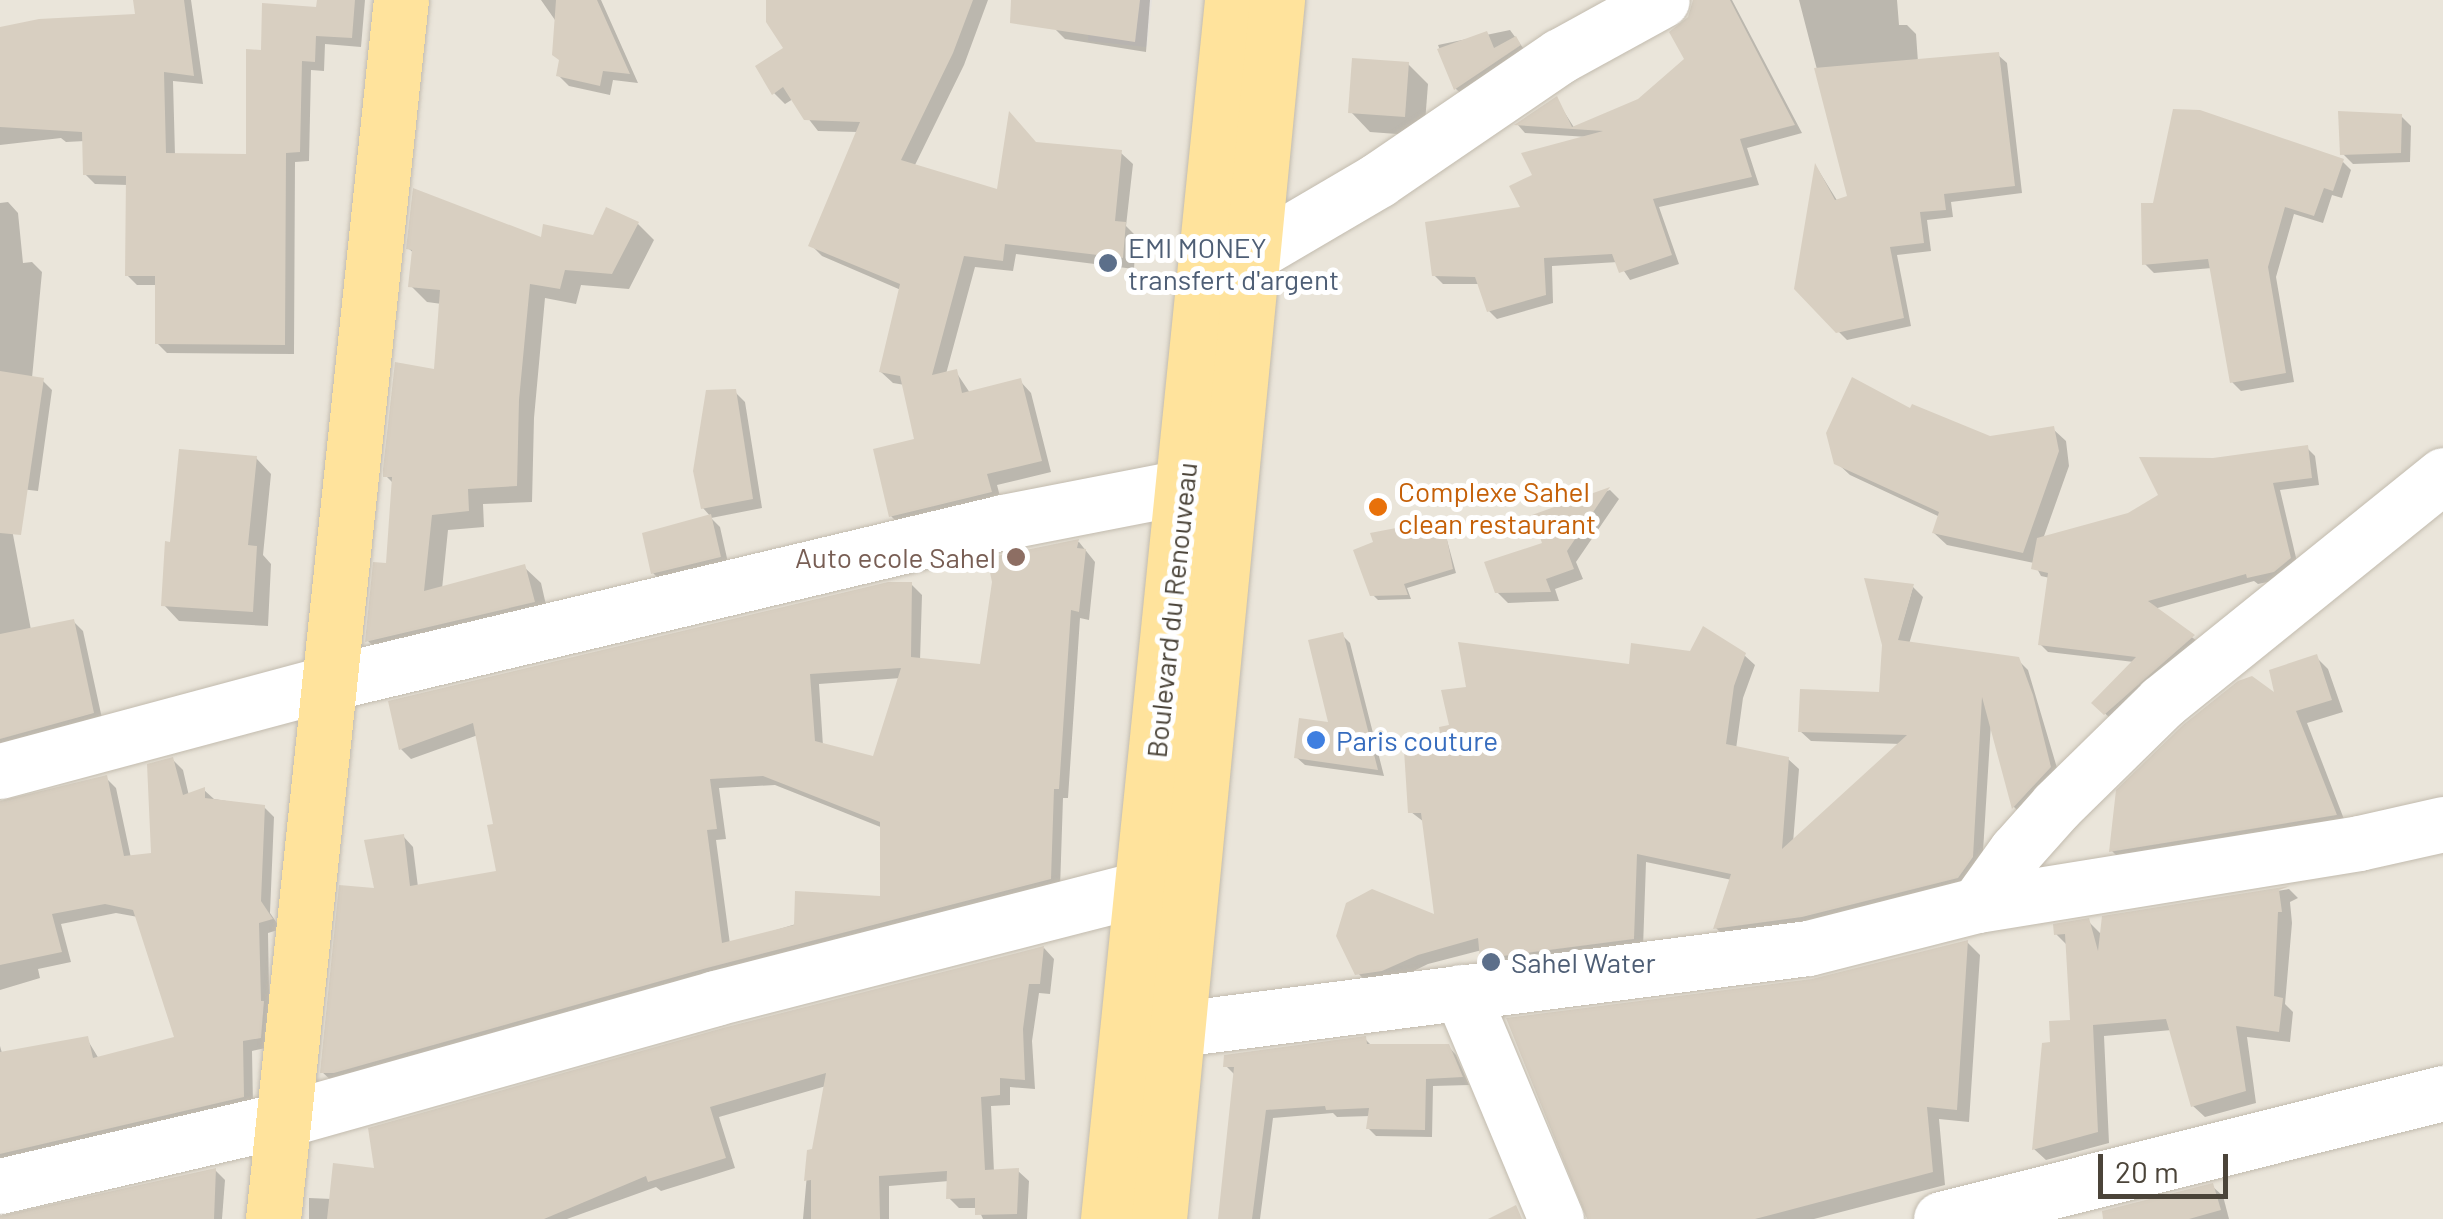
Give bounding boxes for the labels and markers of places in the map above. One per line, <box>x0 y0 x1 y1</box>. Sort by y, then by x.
place label: EMI MONEY transfert d'argent <box>1128 230 1339 296</box>
marker: EMI MONEY transfert d'argent <box>1097 252 1119 274</box>
place label: Complexe Sahel clean restaurant <box>1398 474 1596 540</box>
marker: Complexe Sahel clean restaurant <box>1367 496 1389 518</box>
place label: Auto ecole Sahel <box>795 540 996 574</box>
marker: Auto ecole Sahel <box>1005 546 1027 568</box>
place label: Paris couture <box>1336 723 1498 757</box>
marker: Paris couture <box>1305 729 1327 751</box>
place label: Sahel Water <box>1511 945 1656 979</box>
marker: Sahel Water <box>1480 951 1502 973</box>

